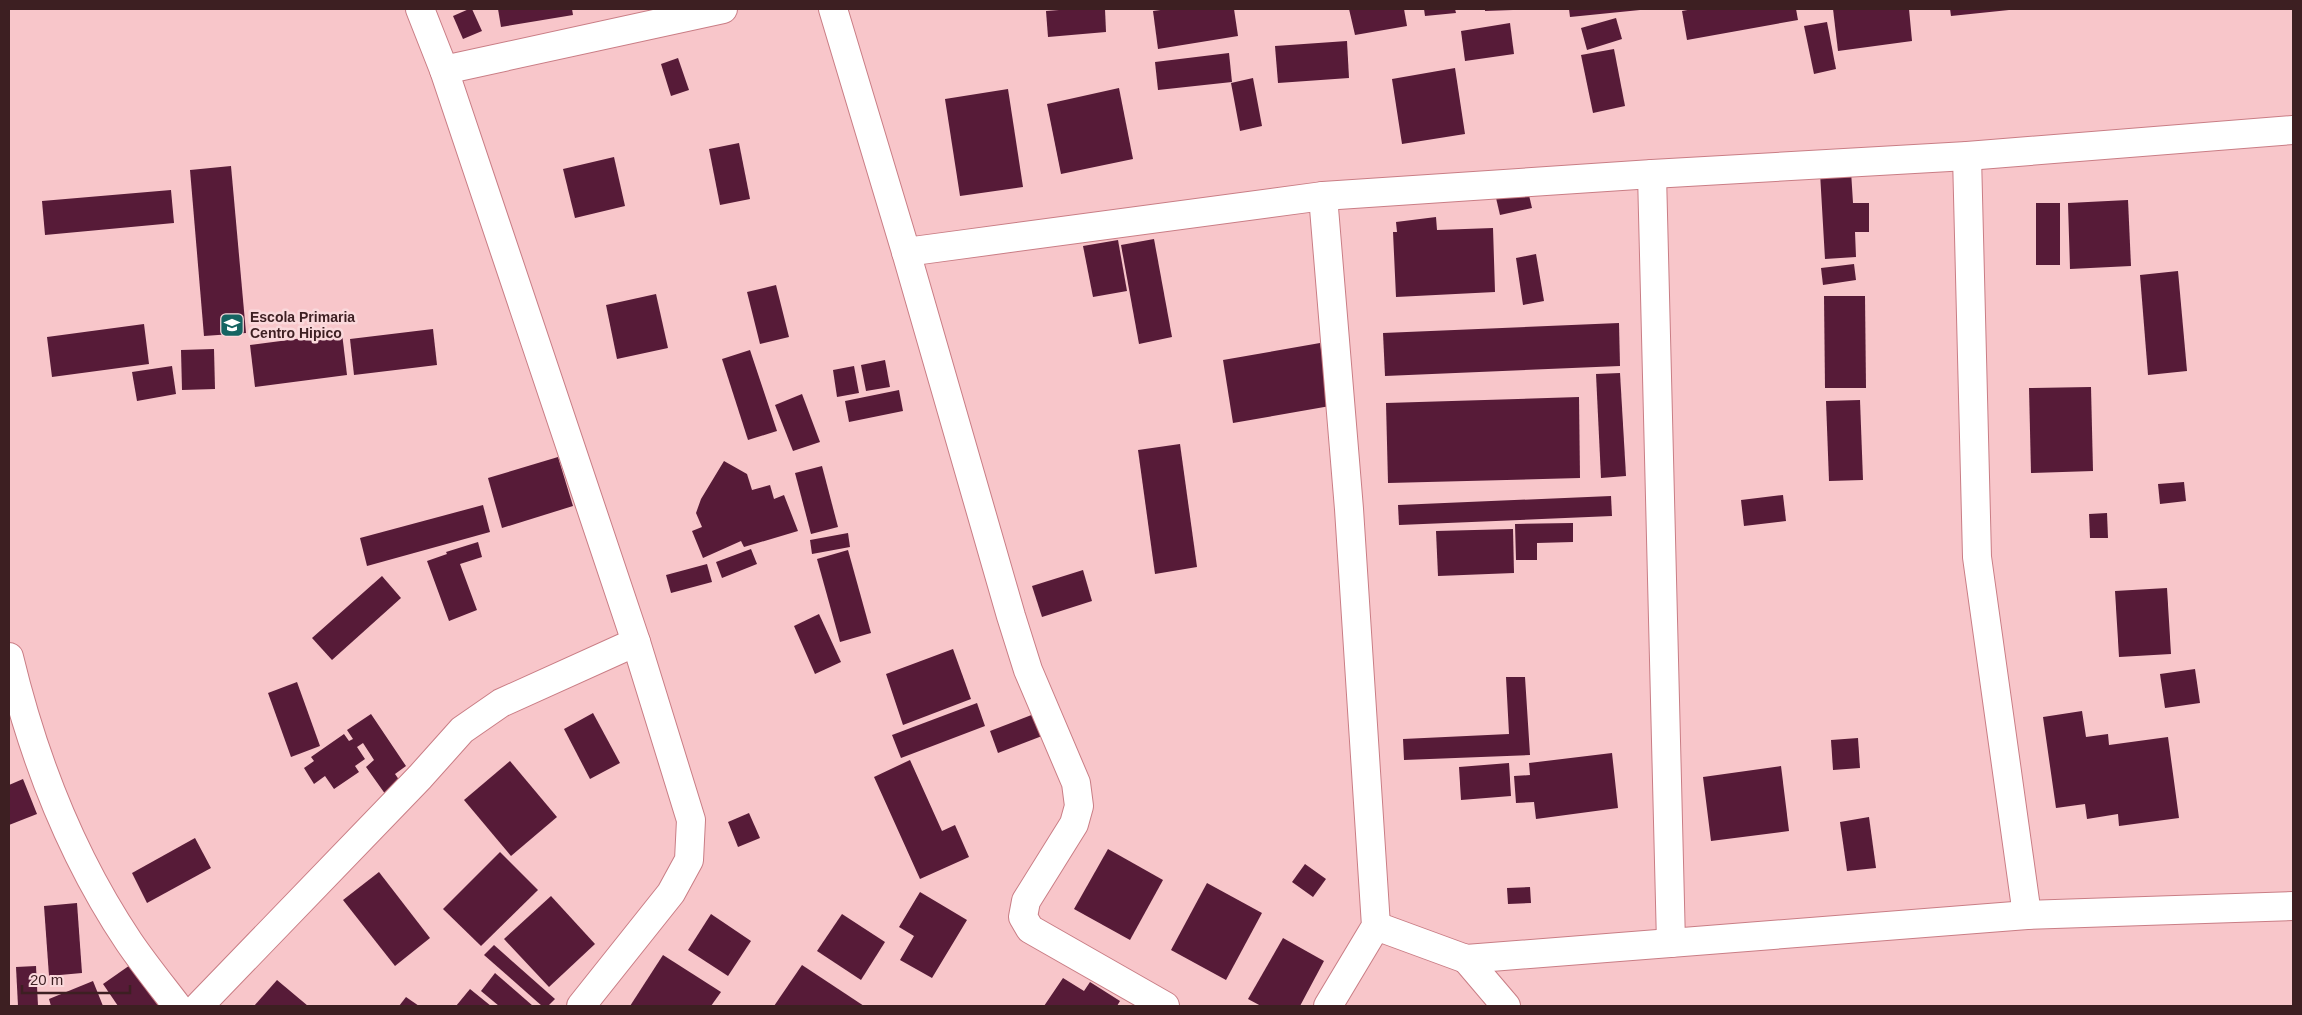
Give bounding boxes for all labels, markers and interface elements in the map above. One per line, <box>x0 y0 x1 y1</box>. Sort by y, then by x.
place label: Escola Primaria Centro Hipico <box>250 309 355 341</box>
school or university icon: Escola Primaria Centro Hipico <box>219 312 245 338</box>
scale bar <box>22 962 130 994</box>
text: 20 m <box>30 971 63 988</box>

